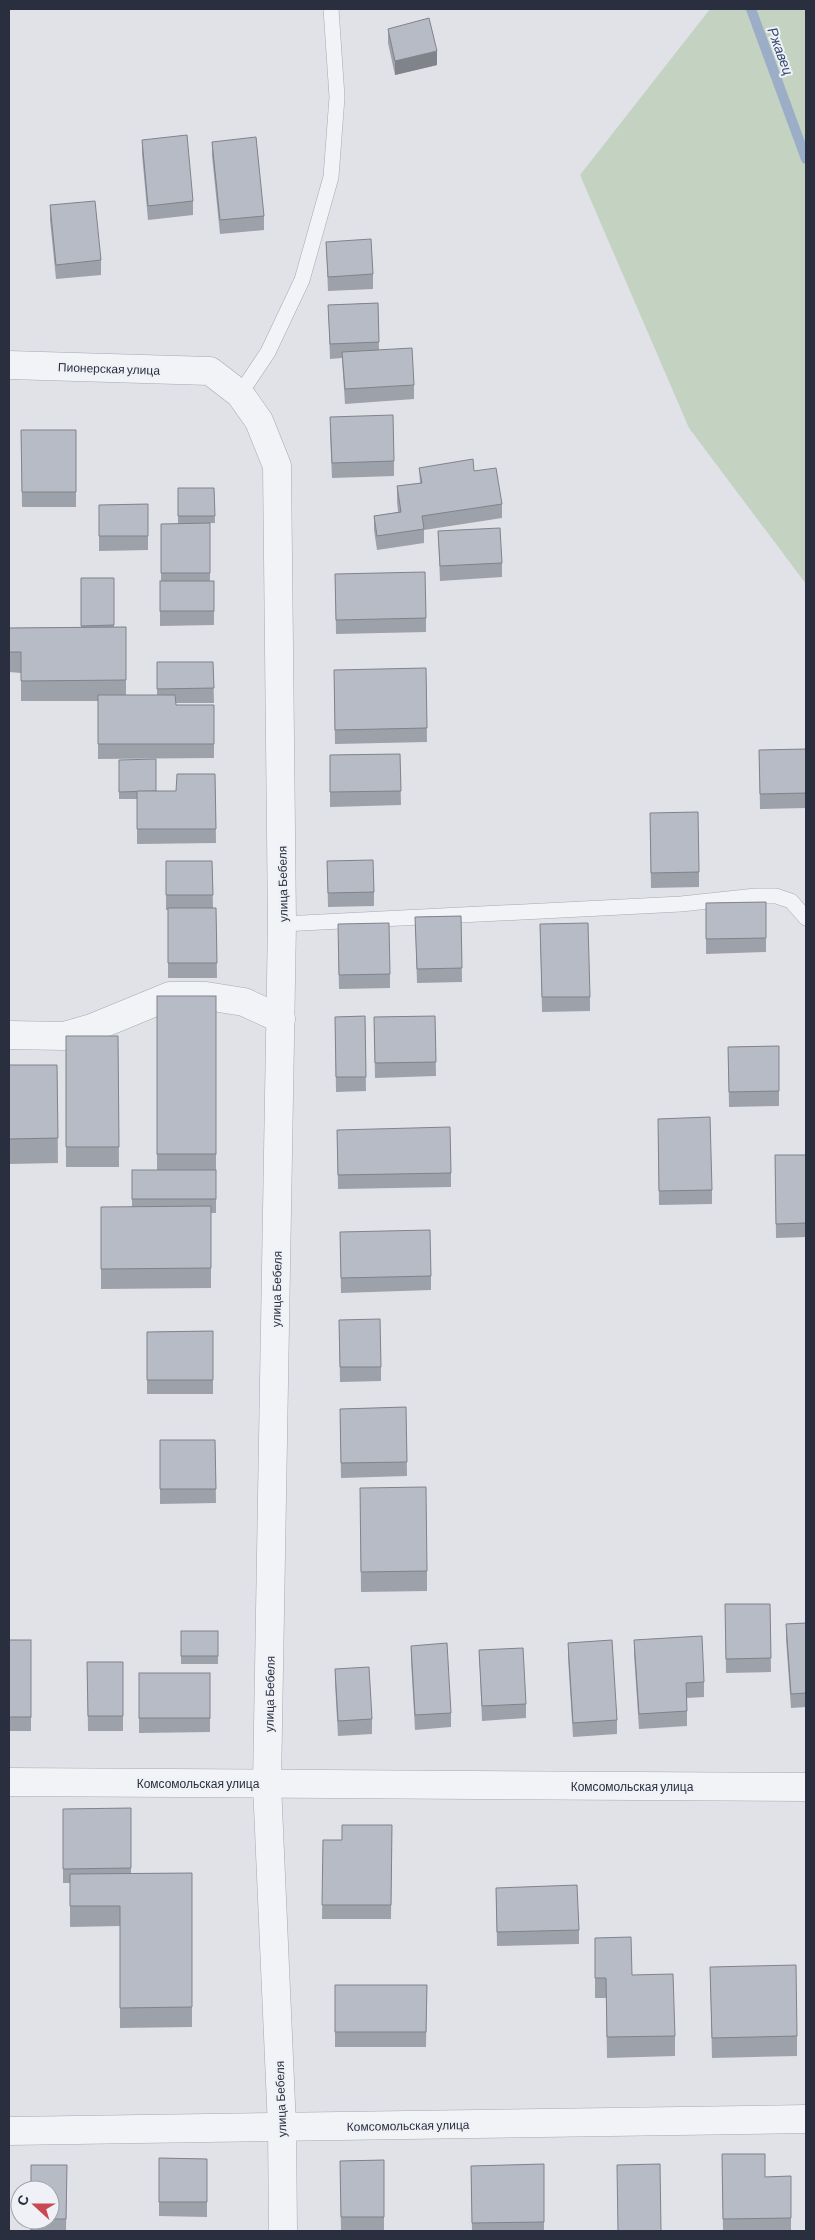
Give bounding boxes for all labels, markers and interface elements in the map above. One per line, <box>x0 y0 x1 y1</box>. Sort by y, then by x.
water label: Ржавец <box>765 25 797 77</box>
street label: Пионерская улица <box>58 359 161 378</box>
street label: улица Бебеля <box>274 846 291 922</box>
street label: улица Бебеля <box>268 1251 285 1327</box>
street label: улица Бебеля <box>261 1656 278 1732</box>
street label: Комсомольская улица <box>137 1776 260 1791</box>
street label: Комсомольская улица <box>571 1779 694 1794</box>
street label: улица Бебеля <box>272 2061 289 2137</box>
street label: Комсомольская улица <box>347 2117 470 2134</box>
north arrow <box>10 2180 60 2230</box>
text: С <box>13 2192 32 2208</box>

